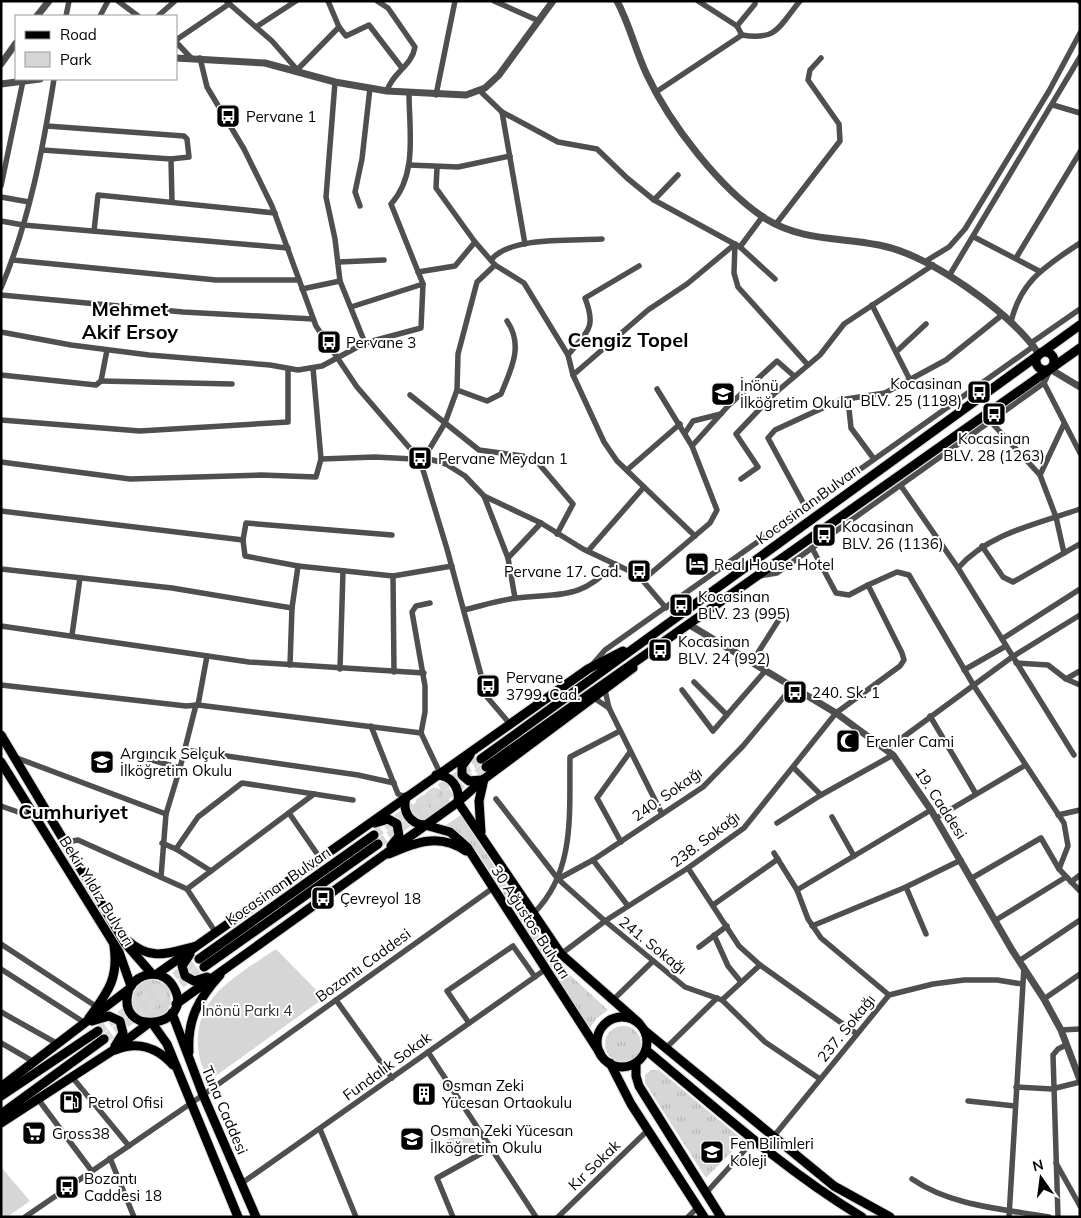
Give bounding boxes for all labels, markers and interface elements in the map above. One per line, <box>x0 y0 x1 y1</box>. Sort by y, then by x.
legend <box>15 15 178 80</box>
text: Road <box>60 25 97 44</box>
text: Park <box>60 50 92 69</box>
bus stop icon: Pervane 1 <box>215 103 241 129</box>
place label: Pervane 1 <box>246 107 316 126</box>
district label: Mehmet Akif Ersoy <box>82 296 178 344</box>
district label: Cengiz Topel <box>568 327 688 352</box>
bus stop icon: Pervane 3 <box>316 329 342 355</box>
place label: Pervane 3 <box>346 333 416 352</box>
place label: Kocasinan BLV. 25 (1198) <box>861 374 962 410</box>
place label: İnönü İlköğretim Okulu <box>740 376 852 412</box>
bus stop icon: Kocasinan BLV. 25 (1198) <box>966 379 992 405</box>
school or university icon: İnönü İlköğretim Okulu <box>710 381 736 407</box>
bus stop icon: Kocasinan BLV. 28 (1263) <box>981 401 1007 427</box>
place label: Kocasinan BLV. 28 (1263) <box>943 429 1045 465</box>
bus stop icon: Pervane Meydan 1 <box>407 445 433 471</box>
place label: Pervane Meydan 1 <box>438 449 568 468</box>
street label: Kocasinan Bulvarı <box>752 460 864 548</box>
place label: Kocasinan BLV. 26 (1136) <box>842 517 943 553</box>
bus stop icon: Kocasinan BLV. 26 (1136) <box>811 522 837 548</box>
hotel icon: Real House Hotel <box>684 551 710 577</box>
place label: Real House Hotel <box>714 555 834 574</box>
bus stop icon: Pervane 17. Cad. <box>626 558 652 584</box>
place label: Pervane 17. Cad. <box>504 562 622 581</box>
place label: Kocasinan BLV. 23 (995) <box>698 587 790 623</box>
bus stop icon: Kocasinan BLV. 23 (995) <box>668 592 694 618</box>
place label: Kocasinan BLV. 24 (992) <box>678 632 770 668</box>
bus stop icon: Kocasinan BLV. 24 (992) <box>647 637 673 663</box>
place label: Pervane 3799. Cad. <box>506 668 581 704</box>
bus stop icon: Pervane 3799. Cad. <box>475 673 501 699</box>
bus stop icon: 240. Sk. 1 <box>782 679 808 705</box>
place label: 240. Sk. 1 <box>812 683 880 702</box>
mosque icon: Erenler Cami <box>835 728 861 754</box>
place label: Erenler Cami <box>866 732 954 751</box>
place label: Argıncık Selçuk İlköğretim Okulu <box>120 744 232 780</box>
school or university icon: Argıncık Selçuk İlköğretim Okulu <box>89 749 115 775</box>
street label: 240. Sokağı <box>628 763 706 825</box>
street label: 19. Caddesi <box>911 764 971 842</box>
district label: Cumhuriyet <box>18 799 128 824</box>
street label: 238. Sokağı <box>667 807 743 871</box>
street label: Bekir Yıldız Bulvarı <box>55 832 139 950</box>
street label: Kocasinan Bulvarı <box>222 843 334 929</box>
street label: 30 Ağustos Bulvarı <box>487 862 575 982</box>
bus stop icon: Çevreyol 18 <box>310 885 336 911</box>
place label: Çevreyol 18 <box>340 889 421 908</box>
street label: 241. Sokağı <box>615 912 691 978</box>
street label: Bozantı Caddesi <box>312 924 414 1006</box>
street label: 237. Sokağı <box>813 990 879 1066</box>
park label: İnönü Parkı 4 <box>202 1001 292 1020</box>
street label: Fundalık Sokak <box>339 1027 435 1104</box>
street label: Tuna Caddesi <box>198 1063 252 1157</box>
place label: Osman Zeki Yücesan Ortaokulu <box>441 1076 572 1112</box>
building icon: Osman Zeki Yücesan Ortaokulu <box>411 1081 437 1107</box>
fuel station icon: Petrol Ofisi <box>58 1089 84 1115</box>
place label: Petrol Ofisi <box>88 1093 163 1112</box>
supermarket icon: Gross38 <box>21 1120 47 1146</box>
place label: Osman Zeki Yücesan İlköğretim Okulu <box>430 1121 573 1157</box>
place label: Gross38 <box>52 1124 110 1143</box>
school or university icon: Osman Zeki Yücesan İlköğretim Okulu <box>399 1126 425 1152</box>
place label: Fen Bilimleri Koleji <box>730 1134 814 1170</box>
street label: Kır Sokak <box>564 1135 624 1194</box>
school or university icon: Fen Bilimleri Koleji <box>699 1139 725 1165</box>
north arrow <box>1016 1153 1066 1203</box>
text: N <box>1031 1155 1045 1175</box>
place label: Bozantı Caddesi 18 <box>84 1169 162 1205</box>
bus stop icon: Bozantı Caddesi 18 <box>54 1174 80 1200</box>

